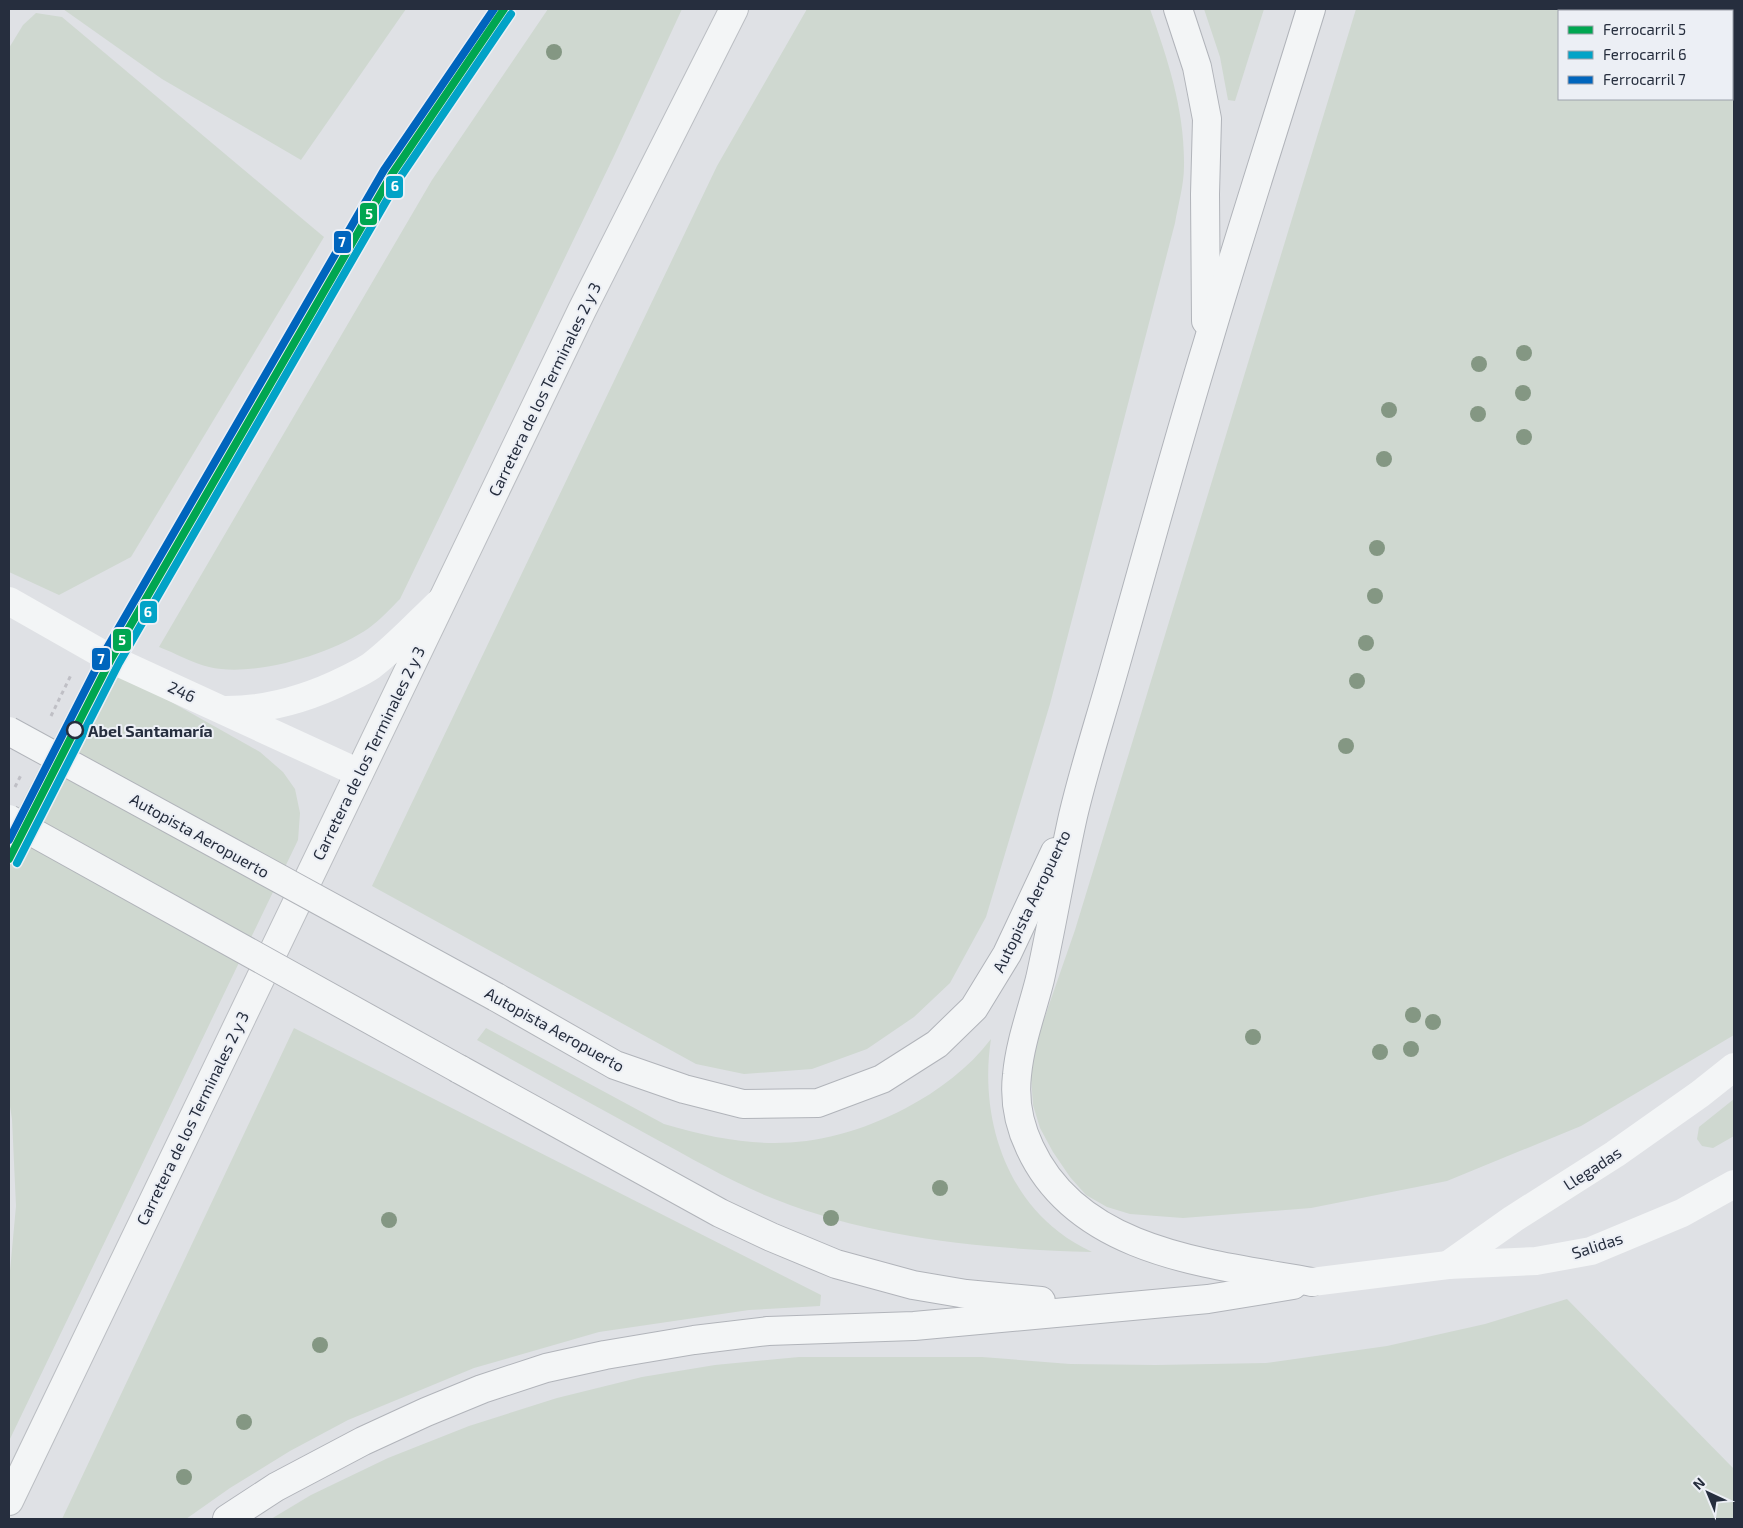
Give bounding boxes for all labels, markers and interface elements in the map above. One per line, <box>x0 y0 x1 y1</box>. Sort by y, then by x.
legend <box>1558 10 1733 100</box>
text: Ferrocarril 5 <box>1603 20 1686 38</box>
text: Ferrocarril 6 <box>1603 45 1687 63</box>
text: Ferrocarril 7 <box>1603 70 1686 88</box>
line badge: 6 <box>385 175 404 199</box>
text: 6 <box>391 177 399 194</box>
line badge: 5 <box>359 202 378 226</box>
text: 5 <box>365 205 373 222</box>
line badge: 7 <box>333 230 352 254</box>
text: 7 <box>338 233 346 250</box>
street label: Carretera de los Terminales 2 y 3 <box>484 279 604 499</box>
line badge: 6 <box>139 600 158 624</box>
text: 6 <box>144 603 152 620</box>
line badge: 5 <box>112 628 132 652</box>
text: 5 <box>118 631 126 648</box>
street label: Carretera de los Terminales 2 y 3 <box>308 643 428 863</box>
line badge: 7 <box>91 647 111 671</box>
text: 7 <box>97 650 105 667</box>
street label: 246 <box>165 676 199 706</box>
marker: Abel Santamaría <box>66 721 84 739</box>
place label: Abel Santamaría <box>88 721 213 740</box>
street label: Autopista Aeropuerto <box>127 789 273 881</box>
street label: Autopista Aeropuerto <box>988 827 1074 975</box>
street label: Autopista Aeropuerto <box>482 983 628 1075</box>
street label: Carretera de los Terminales 2 y 3 <box>132 1008 252 1228</box>
street label: Llegadas <box>1559 1142 1625 1194</box>
street label: Salidas <box>1569 1228 1625 1262</box>
north arrow <box>1683 1468 1733 1518</box>
text: N <box>1689 1474 1708 1493</box>

